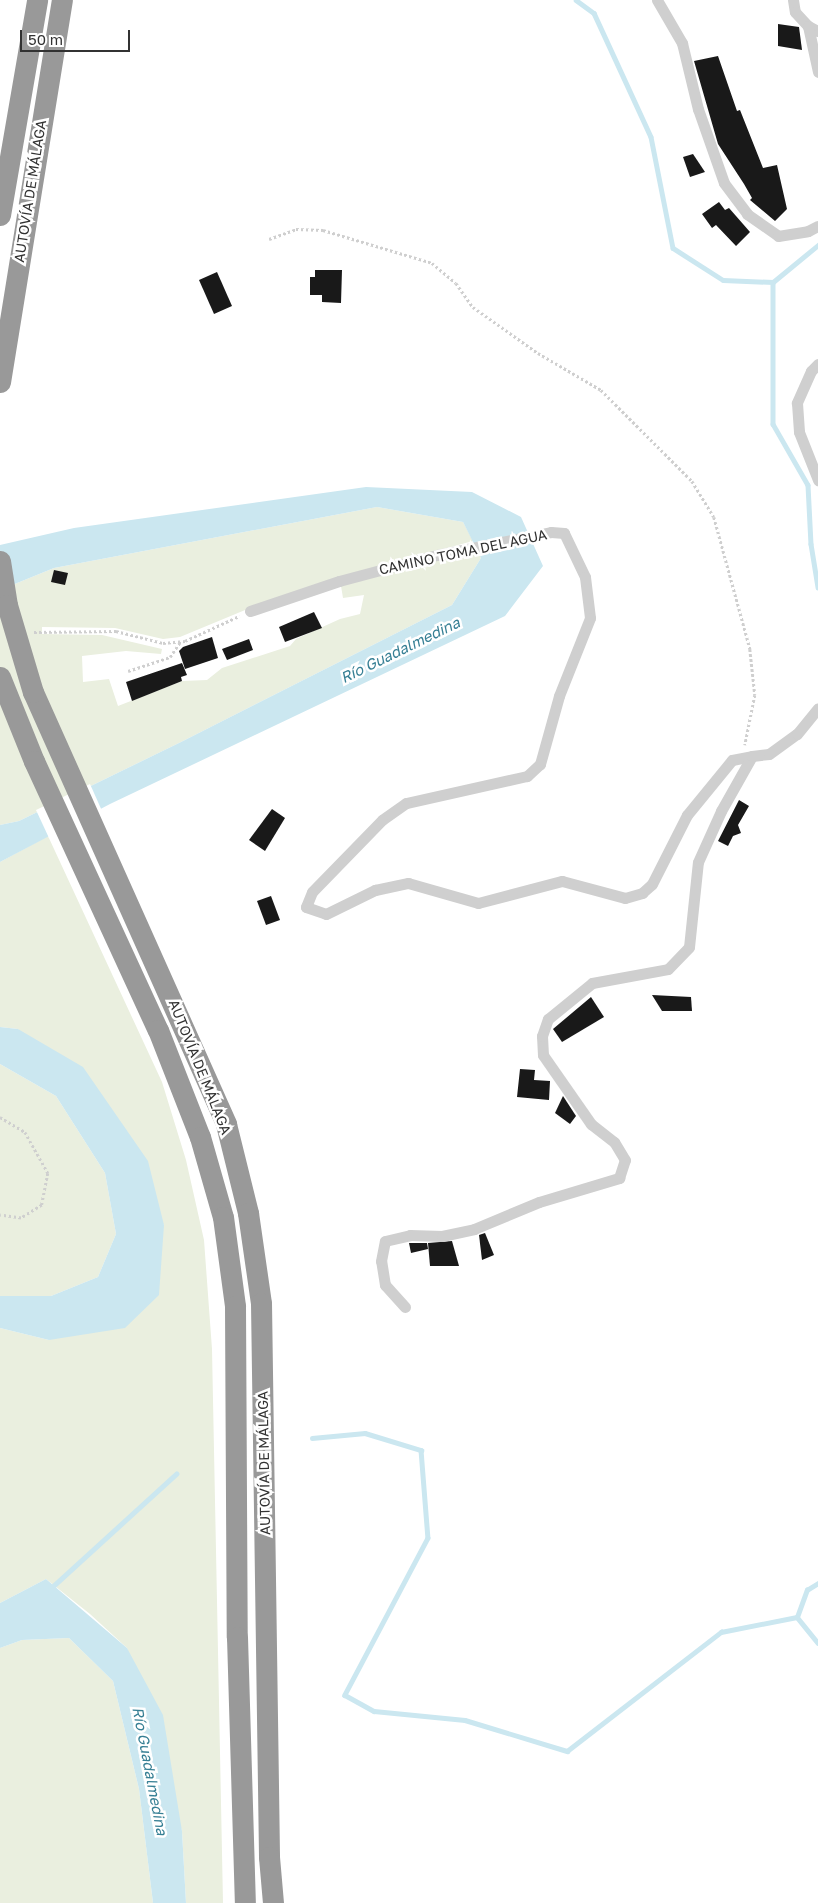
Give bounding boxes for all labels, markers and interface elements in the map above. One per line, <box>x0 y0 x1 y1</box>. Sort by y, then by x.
scale bar <box>22 20 132 52</box>
text: 50 m <box>28 30 63 48</box>
street label: AUTOVÍA DE MÁLAGA <box>10 119 50 263</box>
street label: CAMINO TOMA DEL AGUA <box>378 526 548 578</box>
water label: Río Guadalmedina <box>337 613 463 687</box>
street label: AUTOVÍA DE MÁLAGA <box>165 997 235 1137</box>
street label: AUTOVÍA DE MÁLAGA <box>254 1391 274 1535</box>
water label: Río Guadalmedina <box>129 1705 171 1837</box>

